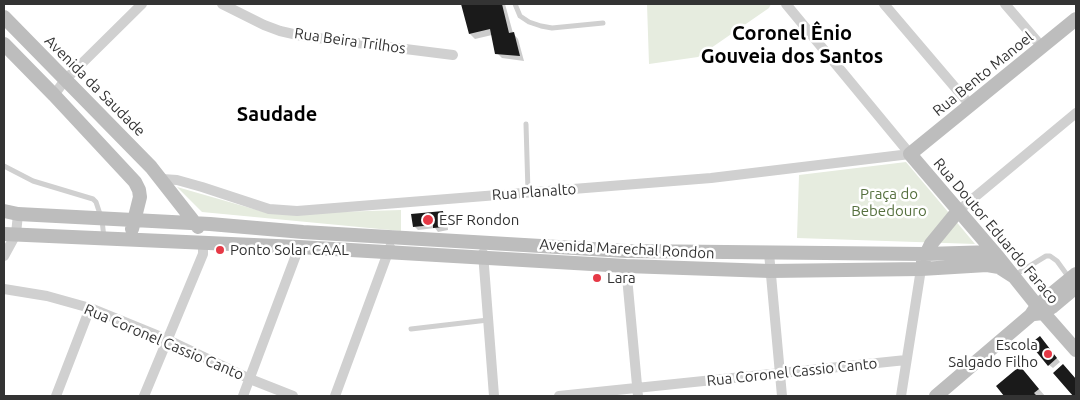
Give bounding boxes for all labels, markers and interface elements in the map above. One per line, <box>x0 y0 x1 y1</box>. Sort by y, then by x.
district label: Coronel Ênio Gouveia dos Santos <box>701 21 883 68</box>
street label: Rua Beira Trilhos <box>293 24 407 58</box>
street label: Rua Bento Manoel <box>929 28 1037 120</box>
street label: Avenida da Saudade <box>41 32 149 140</box>
district label: Saudade <box>237 102 317 126</box>
street label: Rua Doutor Eduardo Faraco <box>930 154 1062 308</box>
street label: Rua Planalto <box>491 180 577 204</box>
park label: Praça do Bebedouro <box>851 185 927 220</box>
place label: ESF Rondon <box>439 211 519 229</box>
marker: ESF Rondon <box>421 213 435 227</box>
street label: Avenida Marechal Rondon <box>539 235 715 263</box>
place label: Ponto Solar CAAL <box>230 241 349 259</box>
marker: Ponto Solar CAAL <box>214 244 226 256</box>
place label: Lara <box>607 269 636 287</box>
marker: Lara <box>591 272 603 284</box>
street label: Rua Coronel Cassio Canto <box>82 300 246 384</box>
place label: Escola Salgado Filho <box>948 336 1038 371</box>
marker: Escola Salgado Filho <box>1042 348 1054 360</box>
street label: Rua Coronel Cassio Canto <box>706 354 878 390</box>

